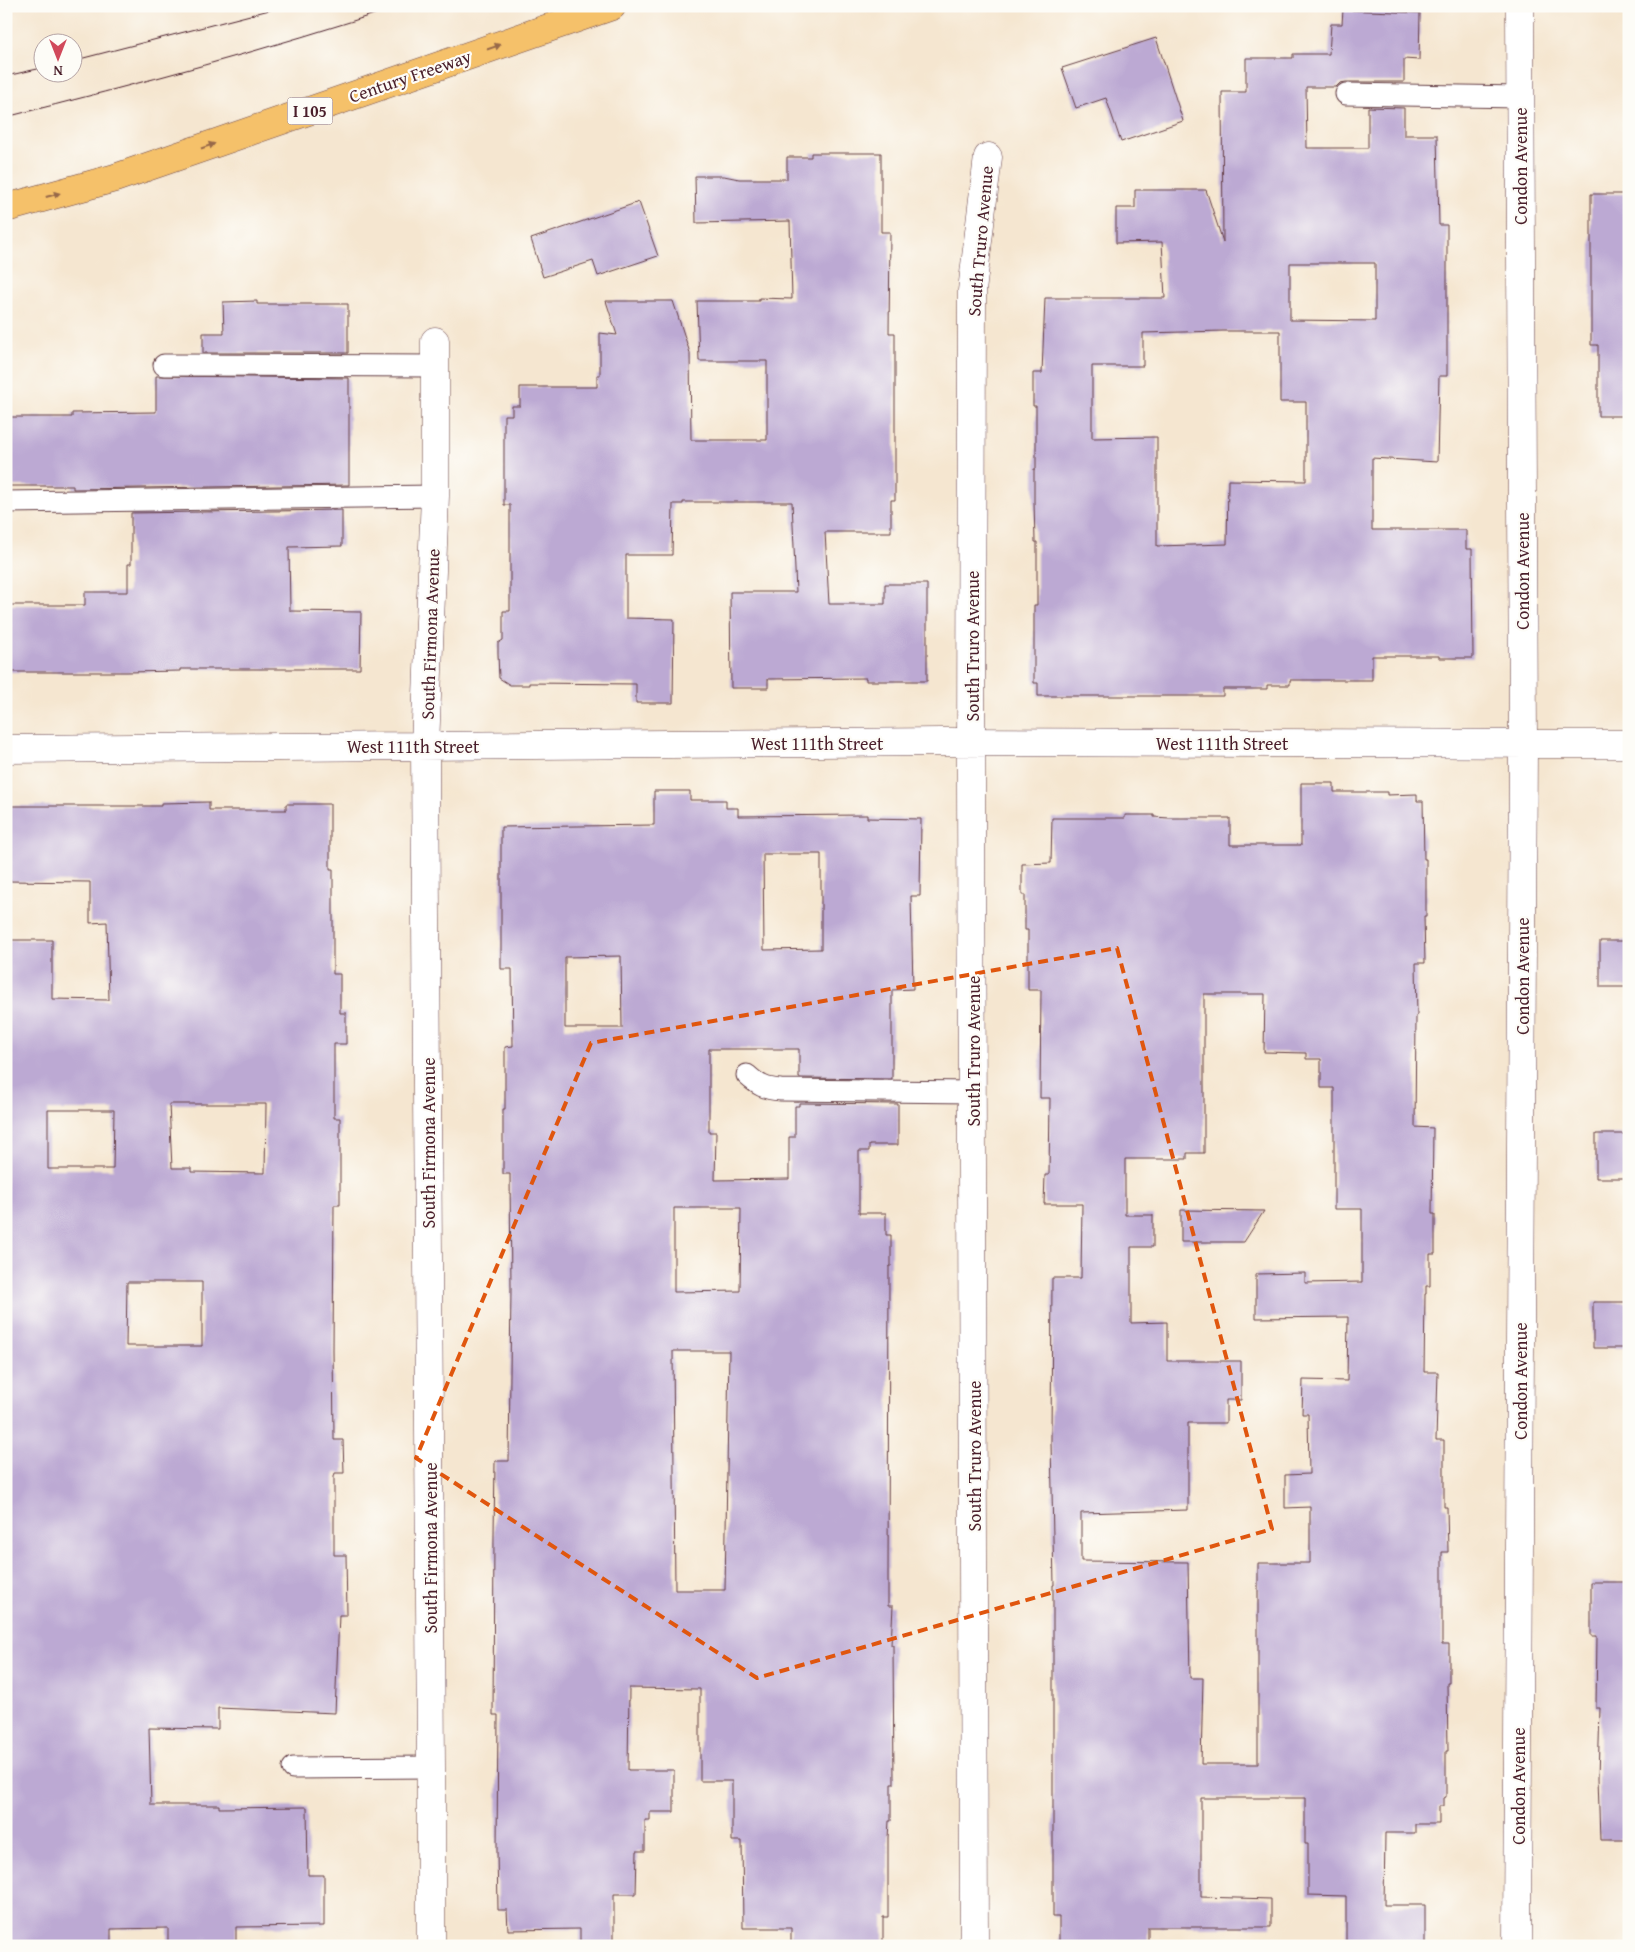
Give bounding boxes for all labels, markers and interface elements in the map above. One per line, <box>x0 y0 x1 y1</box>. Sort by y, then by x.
north arrow <box>32 32 82 82</box>
street label: Century Freeway <box>345 42 475 110</box>
one-way arrow <box>487 43 502 51</box>
text: N <box>53 61 63 81</box>
road number: I 105 <box>288 98 332 124</box>
street label: Condon Avenue <box>1507 107 1534 225</box>
one-way arrow <box>201 142 216 150</box>
street label: South Truro Avenue <box>960 165 1000 317</box>
one-way arrow <box>46 191 61 199</box>
street label: Condon Avenue <box>1509 512 1536 630</box>
street label: South Firmona Avenue <box>414 548 446 720</box>
street label: South Truro Avenue <box>959 571 986 722</box>
street label: West 111th Street <box>751 730 884 757</box>
street label: West 111th Street <box>1156 730 1289 757</box>
street label: West 111th Street <box>347 733 480 760</box>
street label: Condon Avenue <box>1509 917 1536 1035</box>
street label: South Truro Avenue <box>960 976 987 1127</box>
street label: South Firmona Avenue <box>415 1057 442 1229</box>
street label: Condon Avenue <box>1507 1322 1534 1440</box>
street label: South Truro Avenue <box>961 1381 988 1532</box>
street label: South Firmona Avenue <box>417 1462 444 1634</box>
street label: Condon Avenue <box>1505 1727 1532 1845</box>

